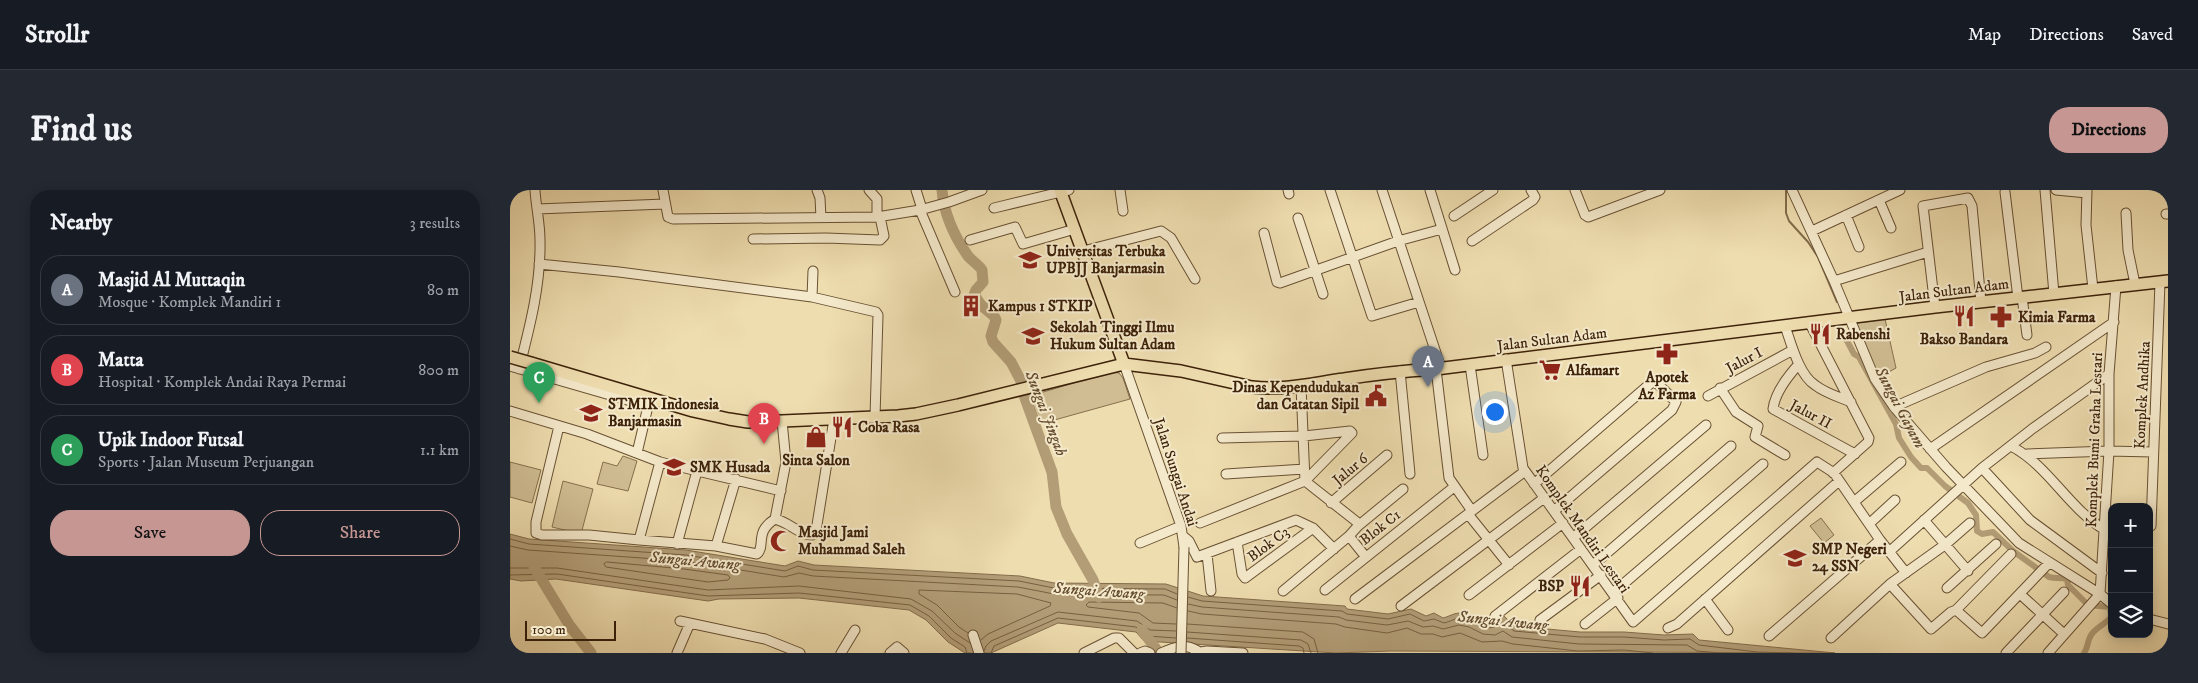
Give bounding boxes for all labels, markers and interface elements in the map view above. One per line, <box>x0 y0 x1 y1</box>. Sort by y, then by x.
text: Strollr <box>25 20 89 50</box>
text: Map <box>1968 24 2001 46</box>
text: Directions <box>2029 24 2104 46</box>
text: Saved <box>2132 24 2173 46</box>
button: Directions <box>2049 107 2168 153</box>
text: Find us <box>30 108 132 152</box>
text: Nearby <box>50 210 112 236</box>
text: 3 results <box>410 213 460 233</box>
place label: Universitas Terbuka UPBJJ Banjarmasin <box>1046 242 1166 278</box>
school or university icon: Universitas Terbuka UPBJJ Banjarmasin <box>1017 247 1043 273</box>
text: Masjid Al Muttaqin <box>98 269 245 292</box>
street label: Jalan Sultan Adam <box>1896 274 2010 307</box>
text: A <box>62 280 72 300</box>
text: 80 m <box>427 280 459 300</box>
text: Mosque · Komplek Mandiri 1 <box>98 292 281 312</box>
building icon: Kampus 1 STKIP <box>958 293 984 319</box>
place label: Kampus 1 STKIP <box>988 297 1093 316</box>
restaurant icon: Bakso Bandara <box>1951 303 1977 329</box>
pharmacy icon: Kimia Farma <box>1988 304 2014 330</box>
place label: Kimia Farma <box>2018 308 2096 327</box>
place label: Sekolah Tinggi Ilmu Hukum Sultan Adam <box>1050 318 1176 354</box>
restaurant icon: Rabenshi <box>1807 321 1833 347</box>
school or university icon: Sekolah Tinggi Ilmu Hukum Sultan Adam <box>1020 323 1046 349</box>
street label: Jalan Sultan Adam <box>1494 323 1608 356</box>
place label: Rabenshi <box>1836 325 1890 344</box>
place label: Bakso Bandara <box>1920 330 2009 349</box>
street label: Komplek Andhika <box>2130 340 2155 449</box>
pharmacy icon: Apotek Az Farma <box>1654 341 1680 367</box>
street label: Jalur I <box>1721 343 1766 379</box>
pin: A <box>1412 346 1444 387</box>
text: Matta <box>98 349 144 372</box>
street label: Komplek Bumi Graha Lestari <box>2082 352 2107 528</box>
supermarket icon: Alfamart <box>1537 357 1563 383</box>
text: B <box>62 360 72 380</box>
text: 800 m <box>418 360 459 380</box>
place label: Alfamart <box>1565 361 1619 380</box>
pin: C <box>523 362 555 403</box>
water label: Sungai Gayam <box>1870 362 1930 452</box>
water label: Sungai Jingah <box>1020 367 1071 459</box>
place label: Apotek Az Farma <box>1637 368 1696 404</box>
text: Hospital · Komplek Andai Raya Permai <box>98 372 346 392</box>
place label: Dinas Kependudukan dan Catatan Sipil <box>1232 378 1359 414</box>
public building icon: Dinas Kependudukan dan Catatan Sipil <box>1363 383 1389 409</box>
place label: STMIK Indonesia Banjarmasin <box>608 395 720 431</box>
street label: Jalur II <box>1785 395 1835 433</box>
your location <box>1482 399 1508 425</box>
school or university icon: STMIK Indonesia Banjarmasin <box>578 400 604 426</box>
pin: B <box>748 403 780 444</box>
restaurant icon: Coba Rasa <box>829 414 855 440</box>
street label: Jalan Sungai Andai <box>1148 414 1202 529</box>
place label: Coba Rasa <box>858 418 920 437</box>
shop icon: Sinta Salon <box>803 424 829 450</box>
text: Upik Indoor Futsal <box>98 429 243 452</box>
text: C <box>62 440 72 460</box>
text: 1.1 km <box>420 440 459 460</box>
street label: Jalur 6 <box>1327 448 1373 491</box>
place label: Sinta Salon <box>782 451 850 470</box>
text: Sports · Jalan Museum Perjuangan <box>98 452 314 472</box>
school or university icon: SMK Husada <box>661 454 687 480</box>
place label: SMK Husada <box>690 458 771 477</box>
street label: Komplek Mandiri Lestari <box>1531 461 1634 597</box>
map controls <box>2108 503 2153 638</box>
button: + <box>2108 503 2153 548</box>
street label: Blok C1 <box>1356 505 1405 549</box>
button: Save <box>50 510 250 556</box>
button: Share <box>260 510 460 556</box>
place label: Masjid Jami Muhammad Saleh <box>798 523 905 559</box>
street label: Blok C3 <box>1244 523 1293 566</box>
mosque icon: Masjid Jami Muhammad Saleh <box>768 528 794 554</box>
place label: SMP Negeri 24 SSN <box>1812 540 1887 576</box>
school or university icon: SMP Negeri 24 SSN <box>1782 545 1808 571</box>
water label: Sungai Awang <box>648 547 742 575</box>
button: − <box>2108 548 2153 593</box>
restaurant icon: BSP <box>1567 573 1593 599</box>
place label: BSP <box>1538 577 1564 596</box>
water label: Sungai Awang <box>1052 578 1146 604</box>
button: layers <box>2108 593 2153 638</box>
water label: Sungai Awang <box>1456 606 1551 636</box>
scale bar <box>525 618 616 641</box>
text: 100 m <box>532 621 566 639</box>

